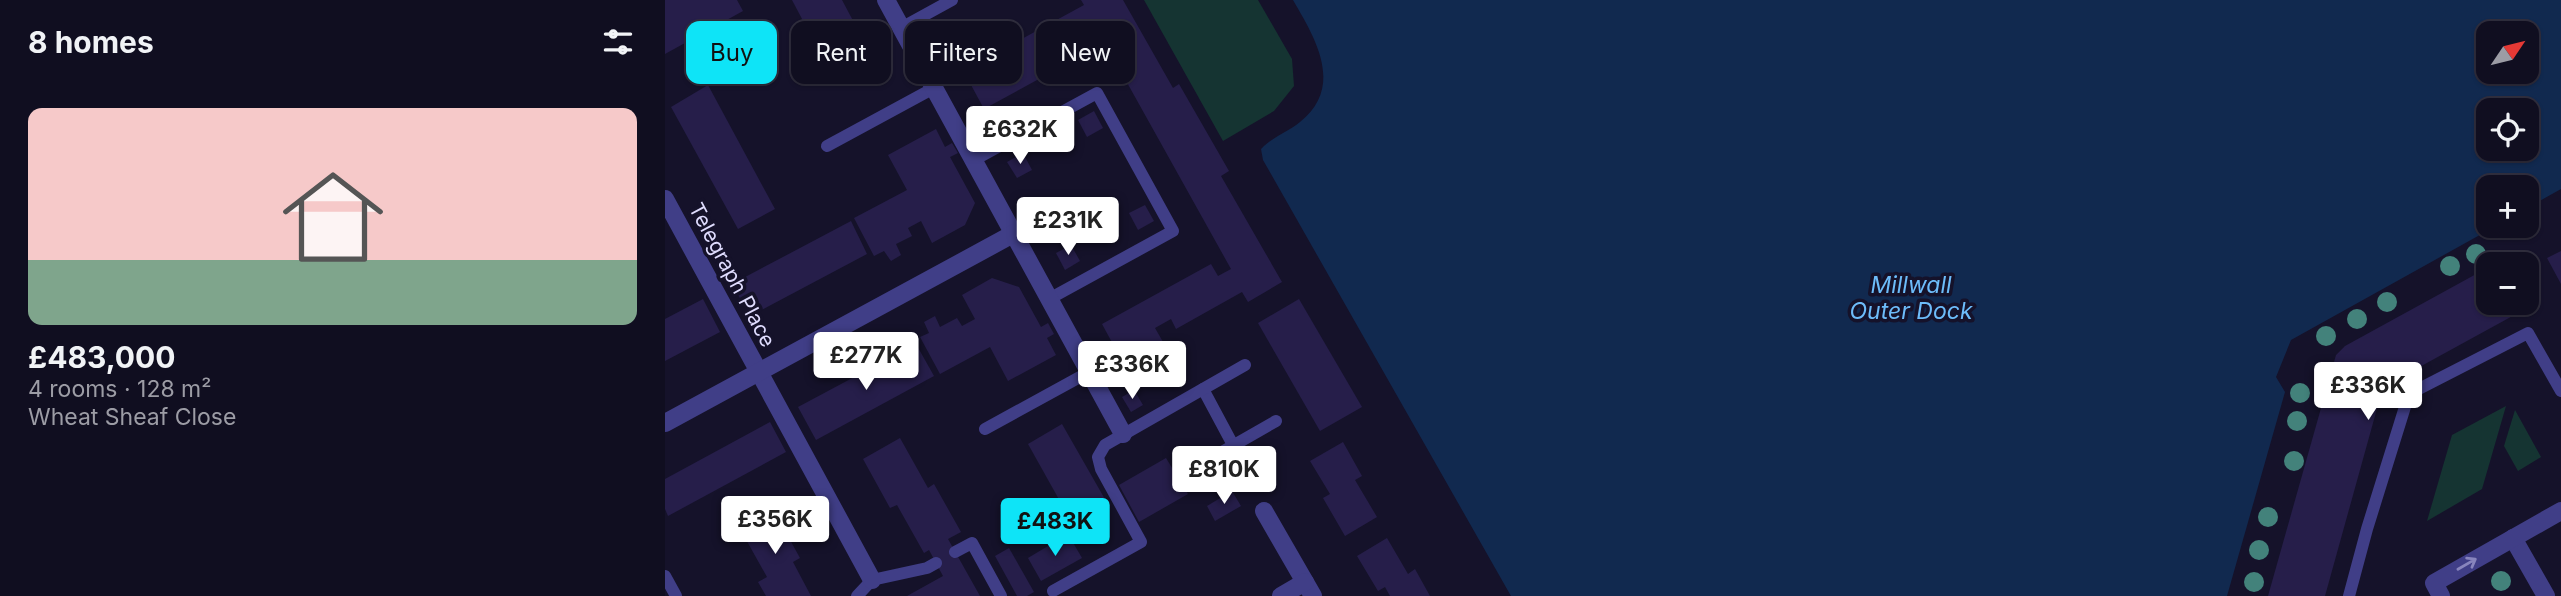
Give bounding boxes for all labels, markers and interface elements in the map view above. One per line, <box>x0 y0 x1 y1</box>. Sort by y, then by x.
chip: Buy <box>686 21 777 84</box>
chip: Rent <box>791 21 891 84</box>
chip: Filters <box>905 21 1022 84</box>
chip: New <box>1036 21 1135 84</box>
north arrow <box>2476 21 2539 84</box>
map controls <box>2476 21 2539 315</box>
icon: filters <box>599 23 637 61</box>
text: 8 homes <box>28 24 154 60</box>
button: locate <box>2476 98 2539 161</box>
pin: £632K <box>971 106 1069 166</box>
text: £632K <box>982 115 1058 143</box>
icon: home <box>270 154 396 280</box>
button: + <box>2476 175 2539 238</box>
street label: Telegraph Place <box>684 198 781 351</box>
pin: £231K <box>1019 198 1117 257</box>
text: £231K <box>1033 206 1103 234</box>
button: − <box>2476 252 2539 315</box>
water label: Millwall Outer Dock <box>1849 271 1973 325</box>
pin: £277K <box>817 332 915 392</box>
text: £483,000 <box>28 339 176 375</box>
text: £277K <box>830 341 902 369</box>
pin: £336K <box>1083 342 1181 401</box>
text: £336K <box>1094 350 1170 378</box>
pin: £336K <box>2319 362 2417 422</box>
text: £336K <box>2330 371 2406 399</box>
text: 4 rooms · 128 m² <box>28 375 211 403</box>
text: Wheat Sheaf Close <box>28 403 236 431</box>
pin: £810K <box>1175 447 1273 506</box>
text: £810K <box>1188 455 1260 483</box>
pin: £356K <box>726 496 824 556</box>
pin: £483K <box>1006 498 1104 558</box>
text: £356K <box>737 505 813 533</box>
text: £483K <box>1017 507 1093 535</box>
one-way arrow <box>2457 557 2477 571</box>

